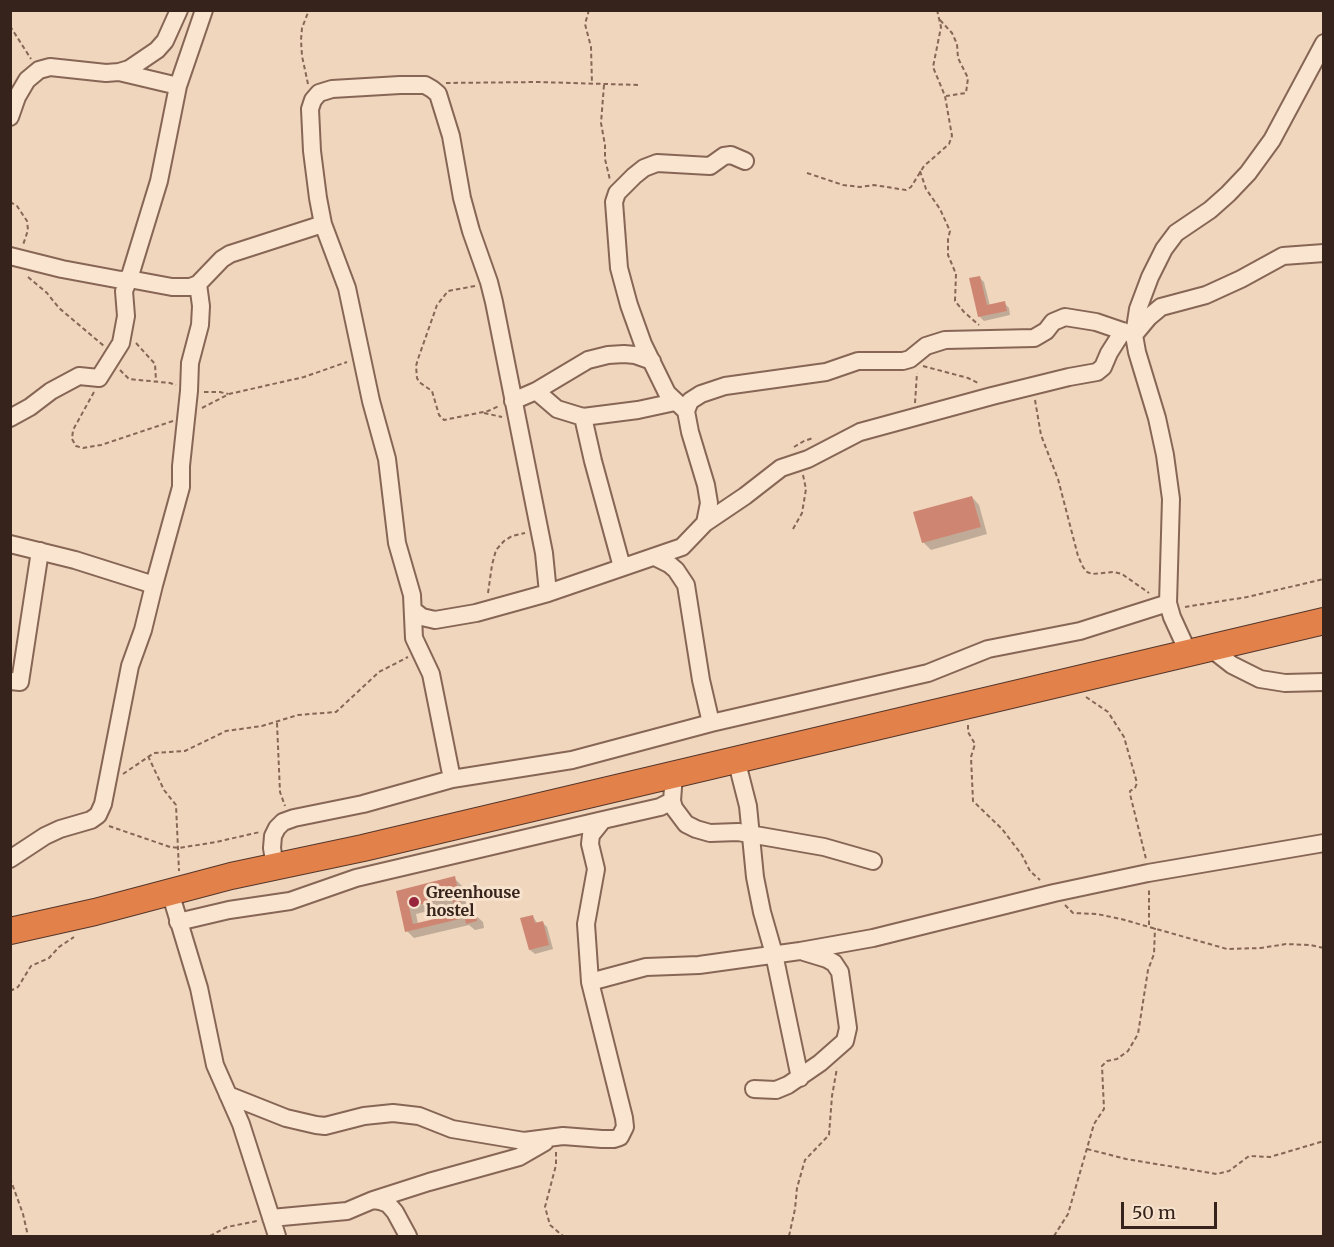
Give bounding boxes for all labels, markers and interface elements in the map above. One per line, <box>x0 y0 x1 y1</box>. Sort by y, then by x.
place label: Greenhouse hostel <box>426 883 520 921</box>
marker: Greenhouse hostel <box>407 895 421 909</box>
scale bar <box>1124 1190 1220 1228</box>
text: 50 m <box>1132 1201 1176 1224</box>

